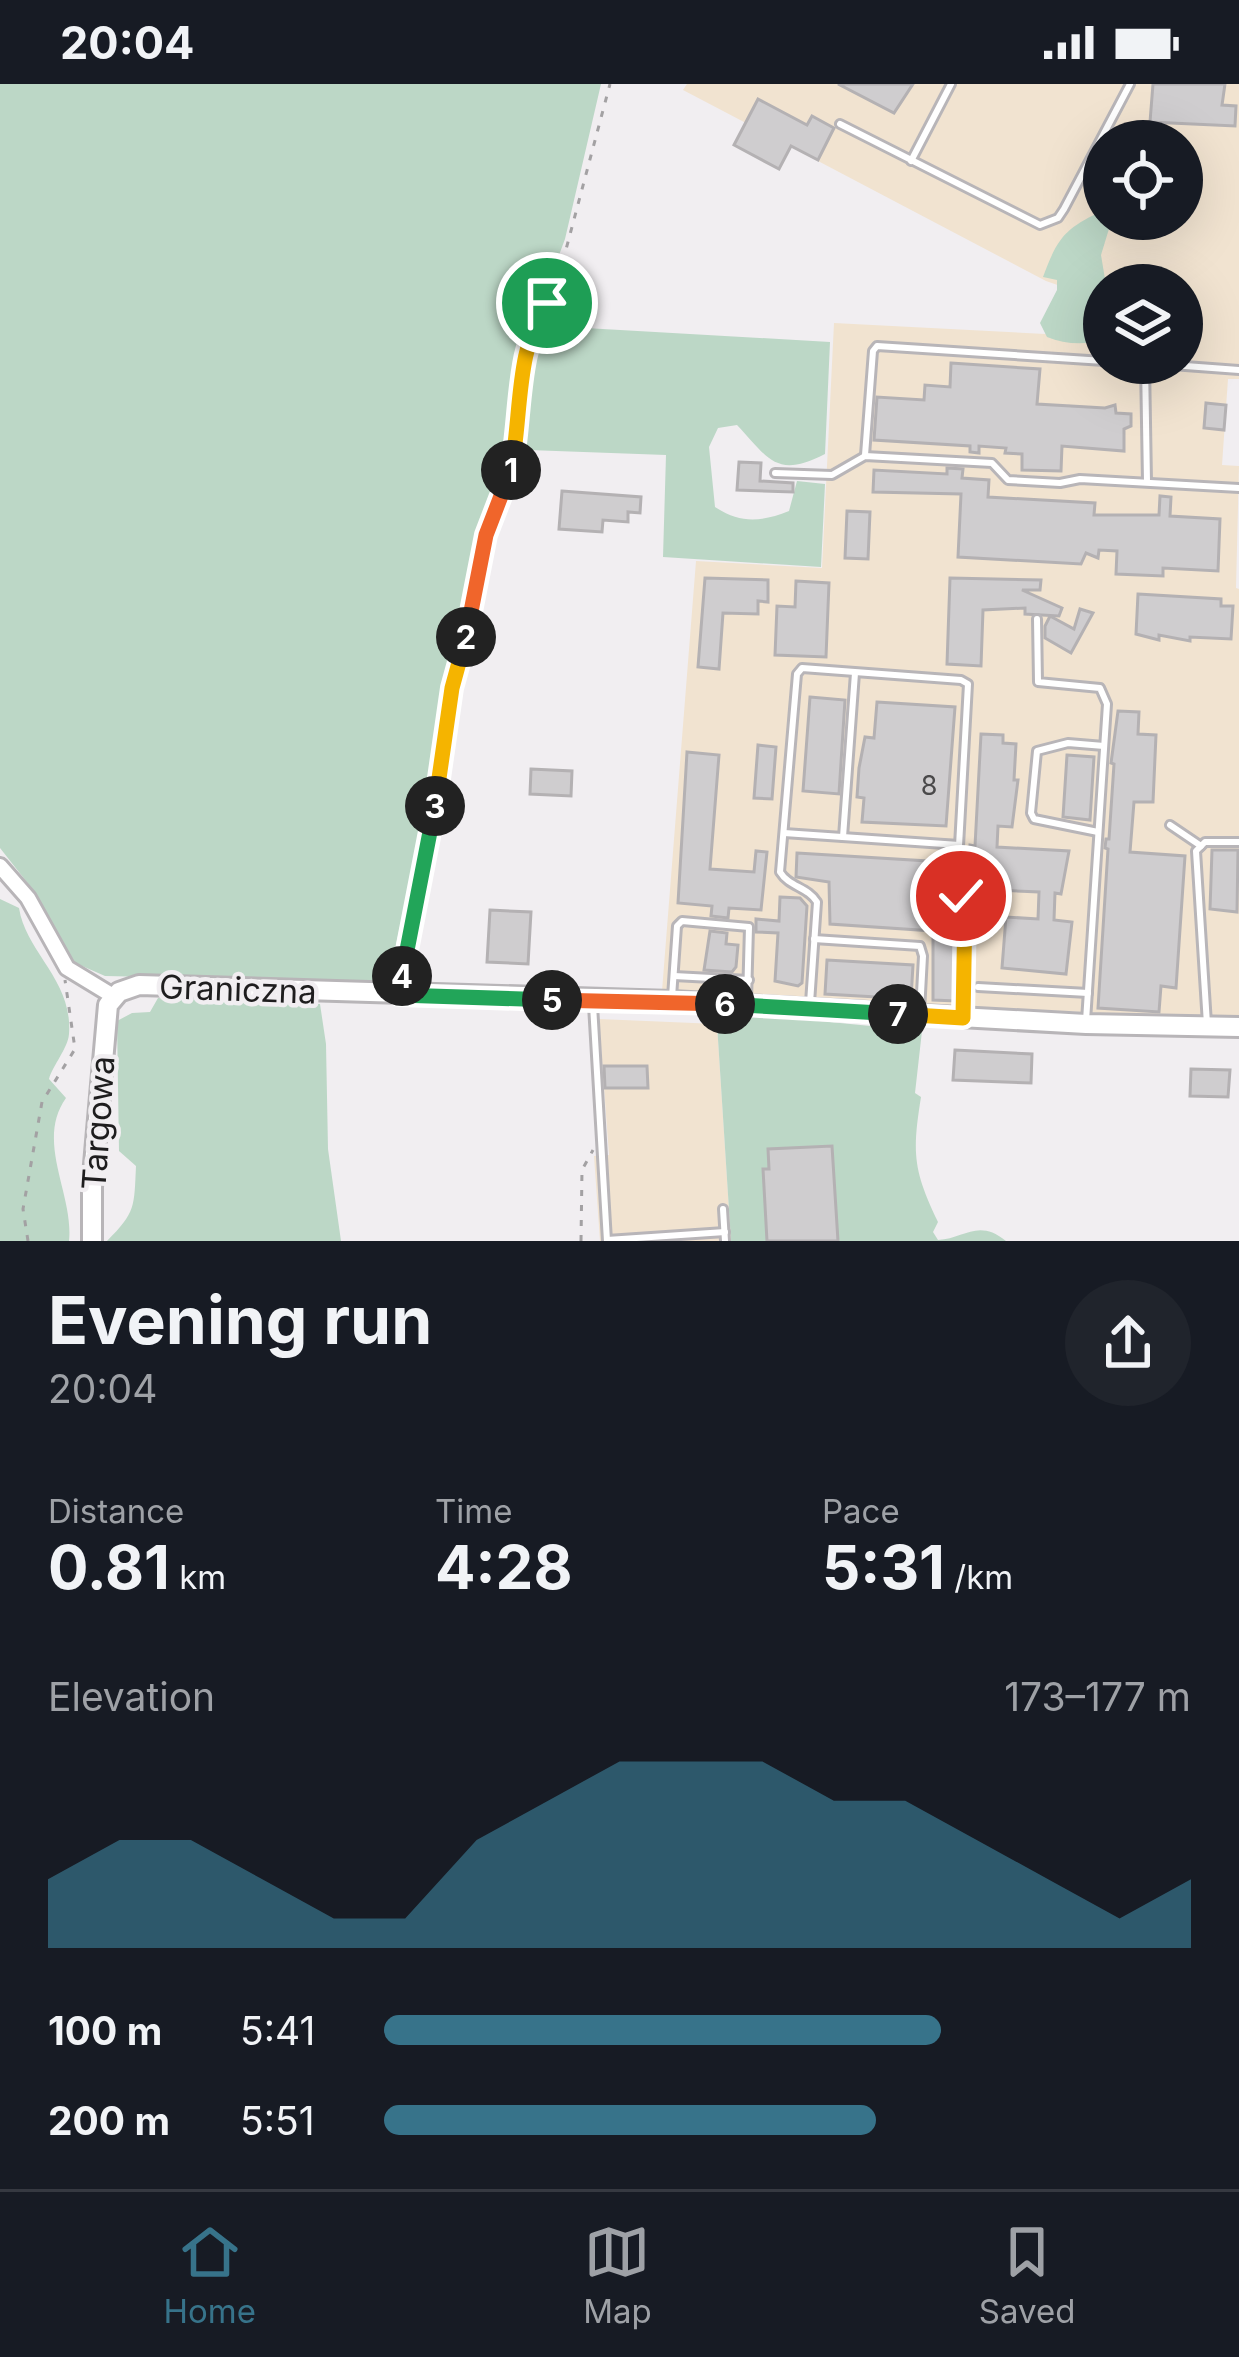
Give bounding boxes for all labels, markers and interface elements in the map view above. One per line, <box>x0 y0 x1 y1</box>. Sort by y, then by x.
text: 20:04 <box>60 15 195 70</box>
map controls <box>1083 120 1203 384</box>
button: locate <box>1083 120 1203 240</box>
pin <box>496 252 598 354</box>
button: layers <box>1083 264 1203 384</box>
icon: arrive <box>514 270 580 336</box>
pin: 1 <box>481 440 541 500</box>
text: 1 <box>504 450 518 490</box>
pin: 2 <box>436 607 496 667</box>
text: 2 <box>456 617 476 657</box>
house number: 8 <box>921 769 937 802</box>
pin: 3 <box>405 776 465 836</box>
text: 3 <box>424 786 446 826</box>
pin <box>910 845 1012 947</box>
icon: check <box>928 863 994 929</box>
pin: 4 <box>372 946 432 1006</box>
text: 4 <box>391 956 413 996</box>
street label: Graniczna <box>159 966 317 1012</box>
pin: 5 <box>522 970 582 1030</box>
pin: 6 <box>695 974 755 1034</box>
text: 5 <box>541 980 563 1020</box>
text: 6 <box>714 984 736 1024</box>
pin: 7 <box>868 984 928 1044</box>
text: 7 <box>888 994 908 1034</box>
street label: Targowa <box>73 1055 123 1191</box>
text: Evening run <box>48 1280 432 1360</box>
button: share <box>1065 1280 1191 1406</box>
text: 20:04 <box>48 1365 157 1412</box>
text: Distance <box>48 1491 184 1531</box>
text: Time <box>435 1491 512 1531</box>
text: Pace <box>822 1491 900 1531</box>
text: 0.81 <box>48 1531 170 1603</box>
text: 4:28 <box>435 1531 572 1603</box>
text: 5:31 <box>822 1531 945 1603</box>
text: km <box>170 1557 226 1597</box>
text: /km <box>945 1557 1013 1597</box>
text: Elevation <box>48 1673 215 1720</box>
text: 173–177 m <box>1004 1673 1191 1720</box>
text: 100 m <box>48 2007 162 2054</box>
text: 5:41 <box>240 2007 315 2054</box>
text: 200 m <box>48 2097 170 2144</box>
text: 5:51 <box>240 2097 315 2144</box>
tab: Home <box>164 2219 256 2331</box>
tab: Map <box>583 2219 652 2331</box>
tab: Saved <box>979 2219 1075 2331</box>

